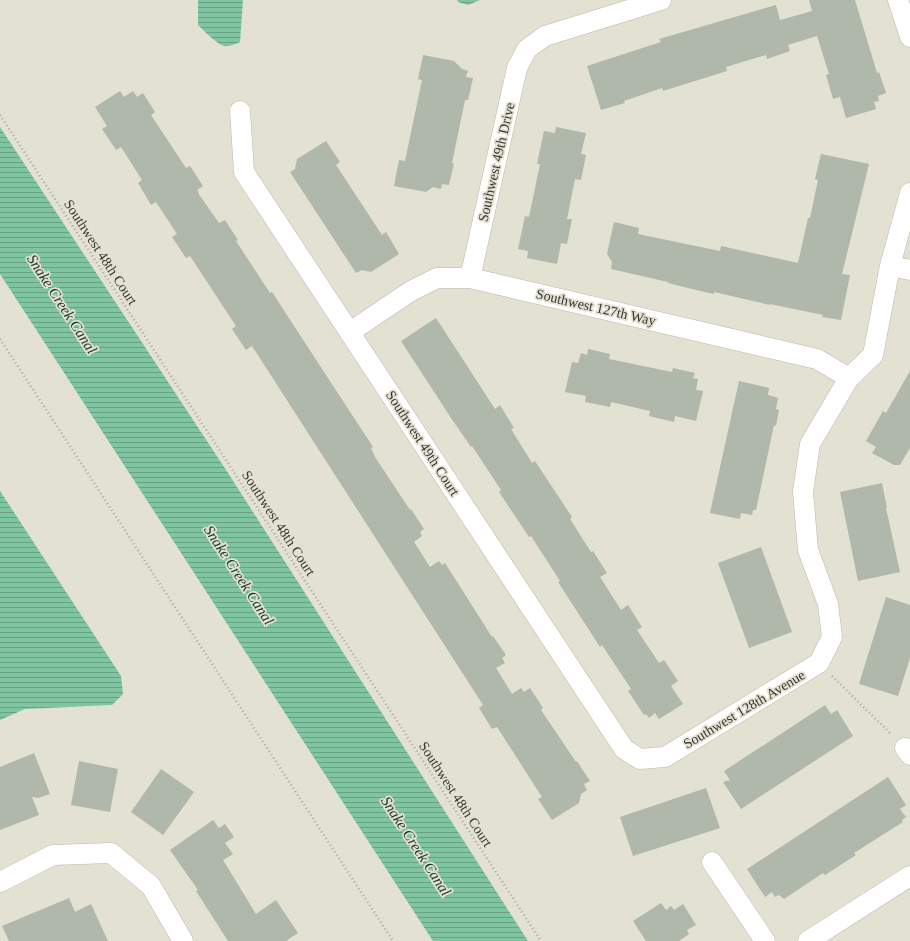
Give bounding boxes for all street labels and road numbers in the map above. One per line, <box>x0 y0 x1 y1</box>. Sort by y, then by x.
street label: Southwest 49th Drive <box>475 101 518 223</box>
street label: Southwest 48th Court <box>61 197 140 308</box>
street label: Southwest 127th Way <box>535 286 657 329</box>
street label: Southwest 49th Court <box>383 388 462 499</box>
street label: Southwest 48th Court <box>239 468 318 579</box>
street label: Southwest 128th Avenue <box>681 667 808 752</box>
street label: Southwest 48th Court <box>416 739 495 850</box>

